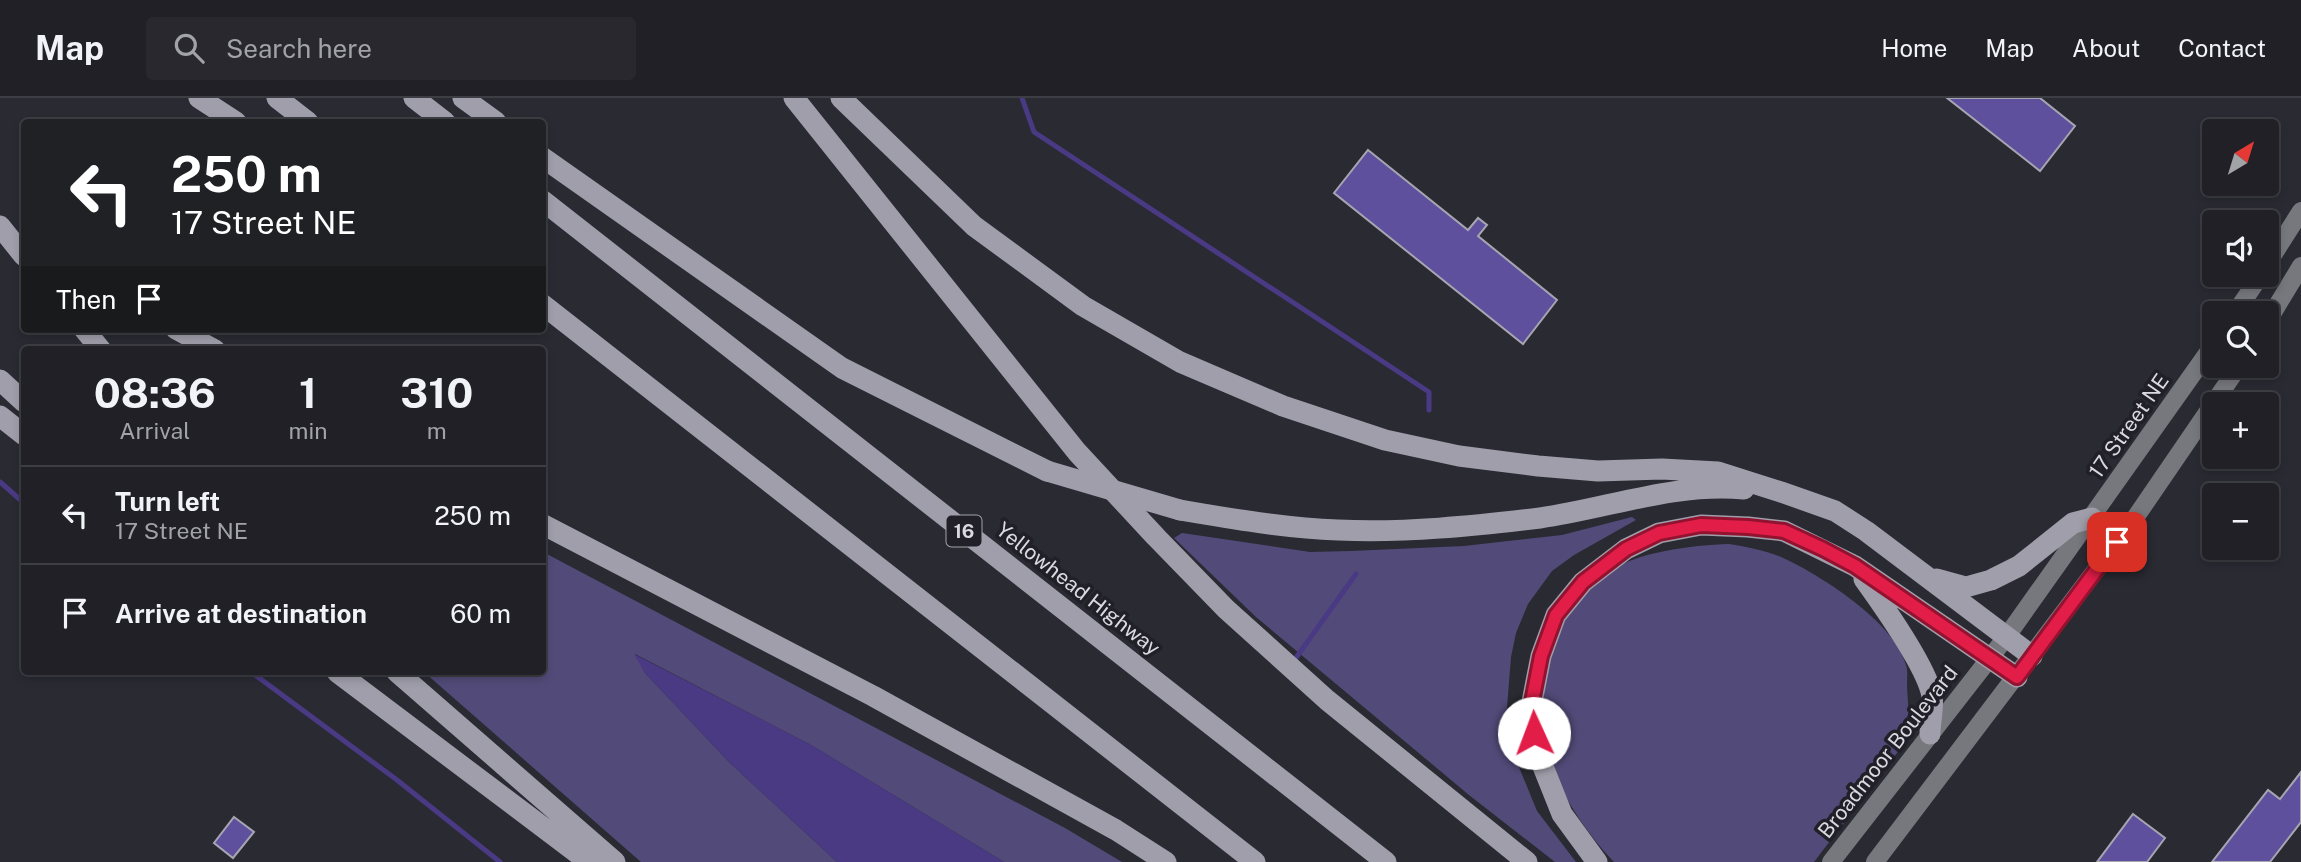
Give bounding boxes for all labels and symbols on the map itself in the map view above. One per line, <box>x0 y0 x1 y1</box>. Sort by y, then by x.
north arrow <box>2202 119 2278 196</box>
street label: 17 Street NE <box>2083 369 2174 483</box>
pin <box>2087 512 2147 572</box>
road number: 16 <box>946 516 982 546</box>
street label: Yellowhead Highway <box>991 517 1165 660</box>
street label: Broadmoor Boulevard <box>1813 661 1963 843</box>
position arrow <box>1497 696 1571 770</box>

